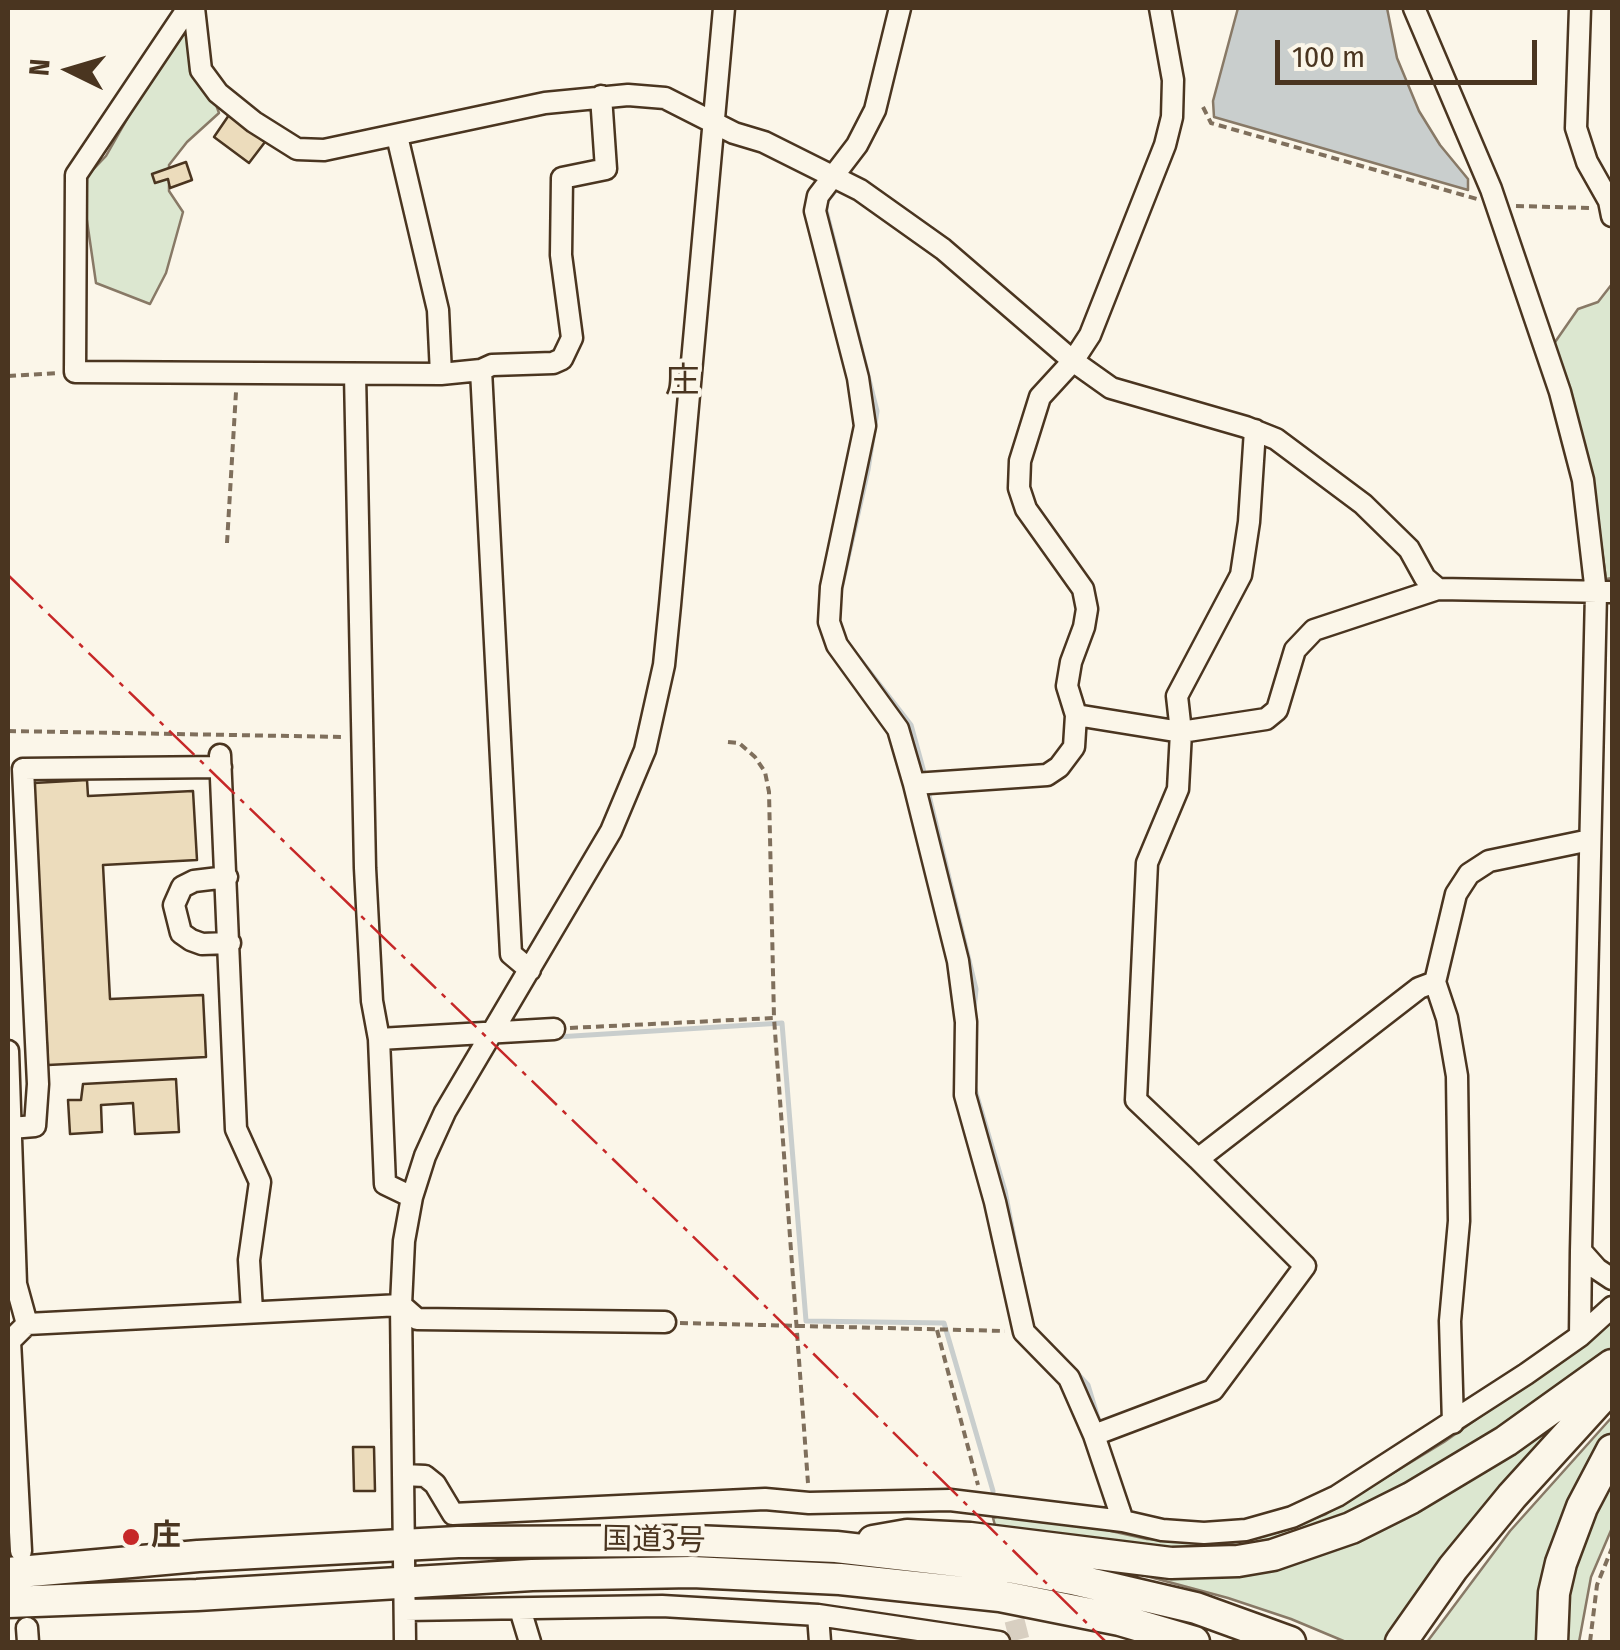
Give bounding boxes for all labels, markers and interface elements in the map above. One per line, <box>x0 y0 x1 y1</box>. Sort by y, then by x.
north arrow <box>20 20 120 120</box>
scale bar <box>1280 20 1542 82</box>
text: 100 m <box>1292 39 1365 75</box>
text: N <box>22 58 57 77</box>
district label: 庄 <box>665 361 699 403</box>
place label: 庄 <box>151 1519 181 1555</box>
street label: 国道3号 <box>602 1522 706 1560</box>
marker: 庄 <box>120 1526 142 1548</box>

